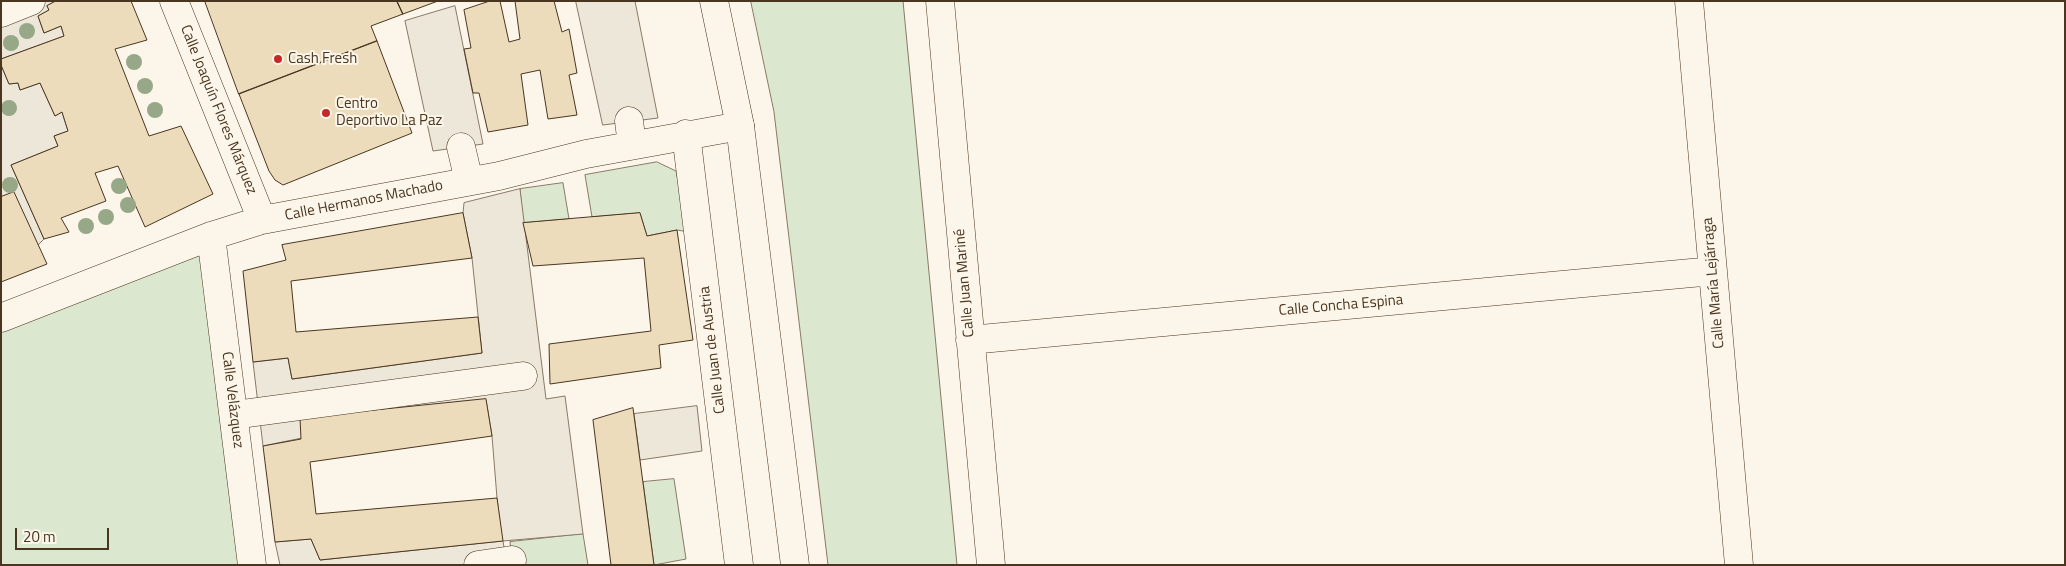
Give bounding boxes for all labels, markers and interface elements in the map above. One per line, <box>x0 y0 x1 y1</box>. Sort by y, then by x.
street label: Calle Joaquín Flores Márquez <box>176 23 260 197</box>
place label: Cash Fresh <box>288 50 357 68</box>
marker: Cash Fresh <box>272 53 284 65</box>
place label: Centro Deportivo La Paz <box>336 95 442 130</box>
marker: Centro Deportivo La Paz <box>320 107 332 119</box>
street label: Calle Hermanos Machado <box>283 177 445 225</box>
street label: Calle María Lejárraga <box>1699 217 1729 349</box>
street label: Calle Juan Mariné <box>951 228 979 338</box>
street label: Calle Juan de Austria <box>696 285 730 415</box>
street label: Calle Concha Espina <box>1278 292 1404 320</box>
street label: Calle Velázquez <box>217 351 247 449</box>
scale bar <box>18 518 111 550</box>
text: 20 m <box>23 525 56 548</box>

